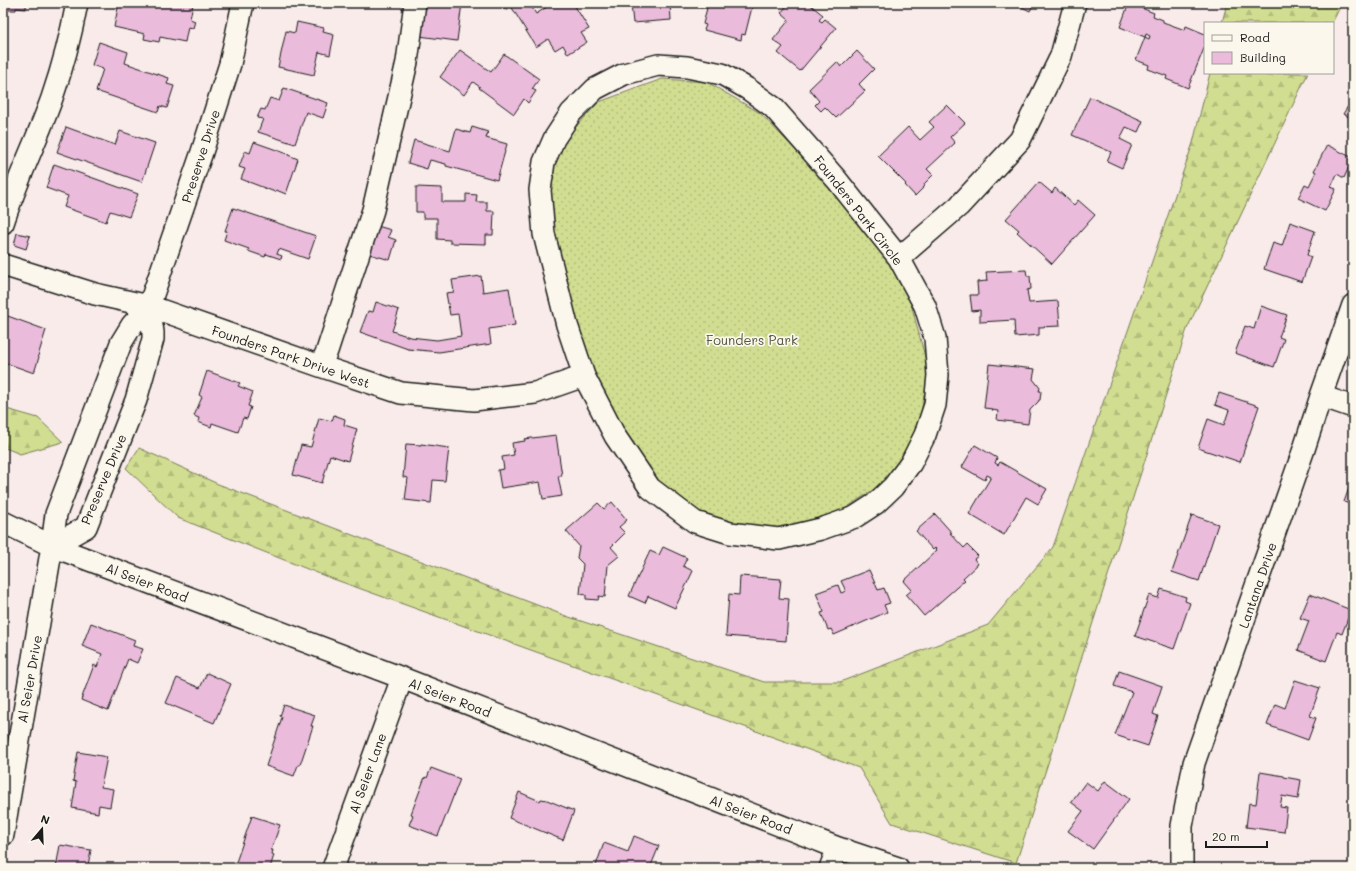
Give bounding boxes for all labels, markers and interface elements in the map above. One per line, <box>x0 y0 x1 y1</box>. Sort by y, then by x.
legend <box>1204 22 1334 74</box>
text: Road <box>1240 29 1270 45</box>
text: Building <box>1240 49 1286 65</box>
street label: Preserve Drive <box>177 107 223 205</box>
street label: Founders Park Circle <box>811 152 907 268</box>
street label: Founders Park Drive West <box>210 321 373 391</box>
park label: Founders Park <box>706 331 798 348</box>
street label: Preserve Drive <box>76 431 130 527</box>
street label: Lantana Drive <box>1234 540 1280 630</box>
street label: Al Seier Road <box>103 558 191 606</box>
street label: Al Seier Drive <box>13 634 45 724</box>
street label: Al Seier Road <box>406 673 494 721</box>
street label: Al Seier Lane <box>345 730 389 816</box>
street label: Al Seier Road <box>707 790 795 838</box>
north arrow <box>22 809 62 849</box>
text: N <box>39 811 52 828</box>
scale bar <box>1206 823 1267 849</box>
text: 20 m <box>1212 828 1240 844</box>

